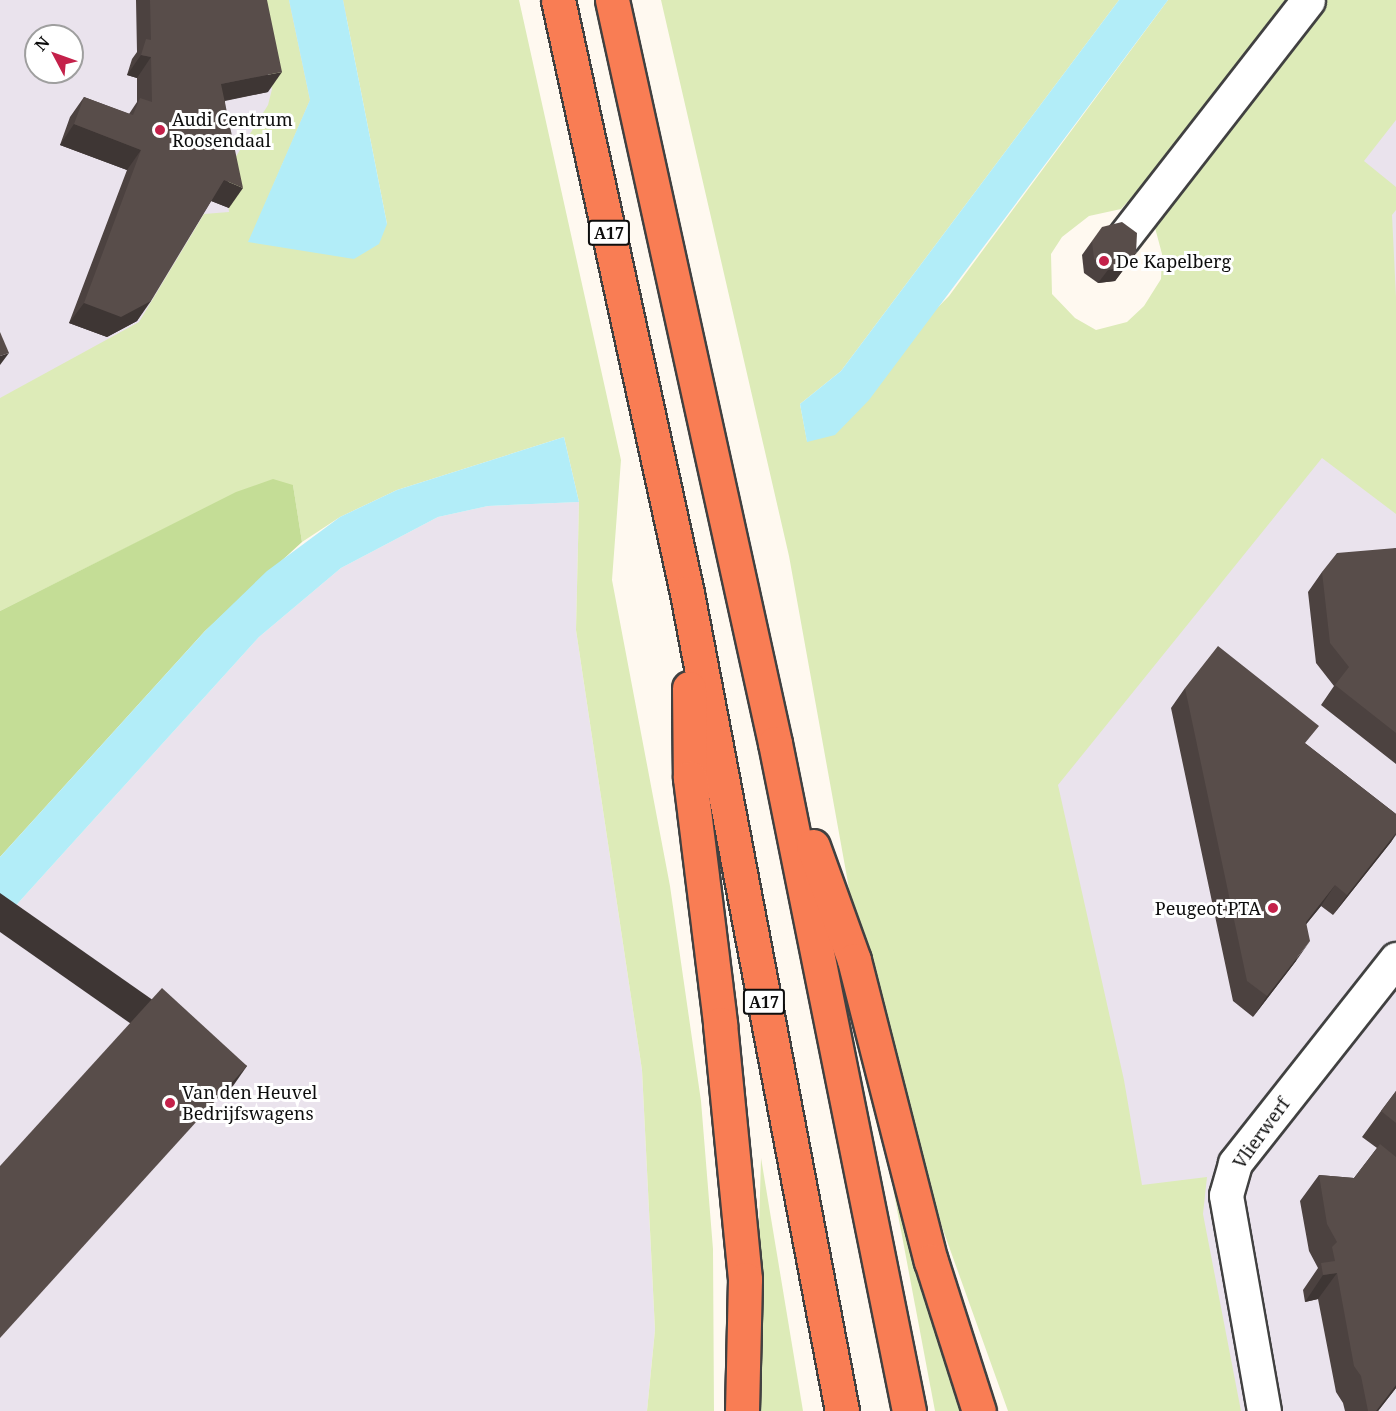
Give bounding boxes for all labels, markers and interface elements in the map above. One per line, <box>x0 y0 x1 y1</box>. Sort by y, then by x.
north arrow <box>24 24 84 84</box>
text: N <box>29 32 54 55</box>
place label: Audi Centrum Roosendaal <box>172 109 293 152</box>
marker: Audi Centrum Roosendaal <box>153 123 167 137</box>
road number: A17 <box>586 220 632 246</box>
place label: De Kapelberg <box>1116 250 1231 272</box>
marker: De Kapelberg <box>1097 254 1111 268</box>
place label: Peugeot PTA <box>1155 897 1261 919</box>
marker: Peugeot PTA <box>1266 901 1280 915</box>
road number: A17 <box>742 989 786 1015</box>
place label: Van den Heuvel Bedrijfswagens <box>182 1082 317 1124</box>
street label: Vlierwerf <box>1228 1094 1294 1172</box>
marker: Van den Heuvel Bedrijfswagens <box>163 1096 177 1110</box>

